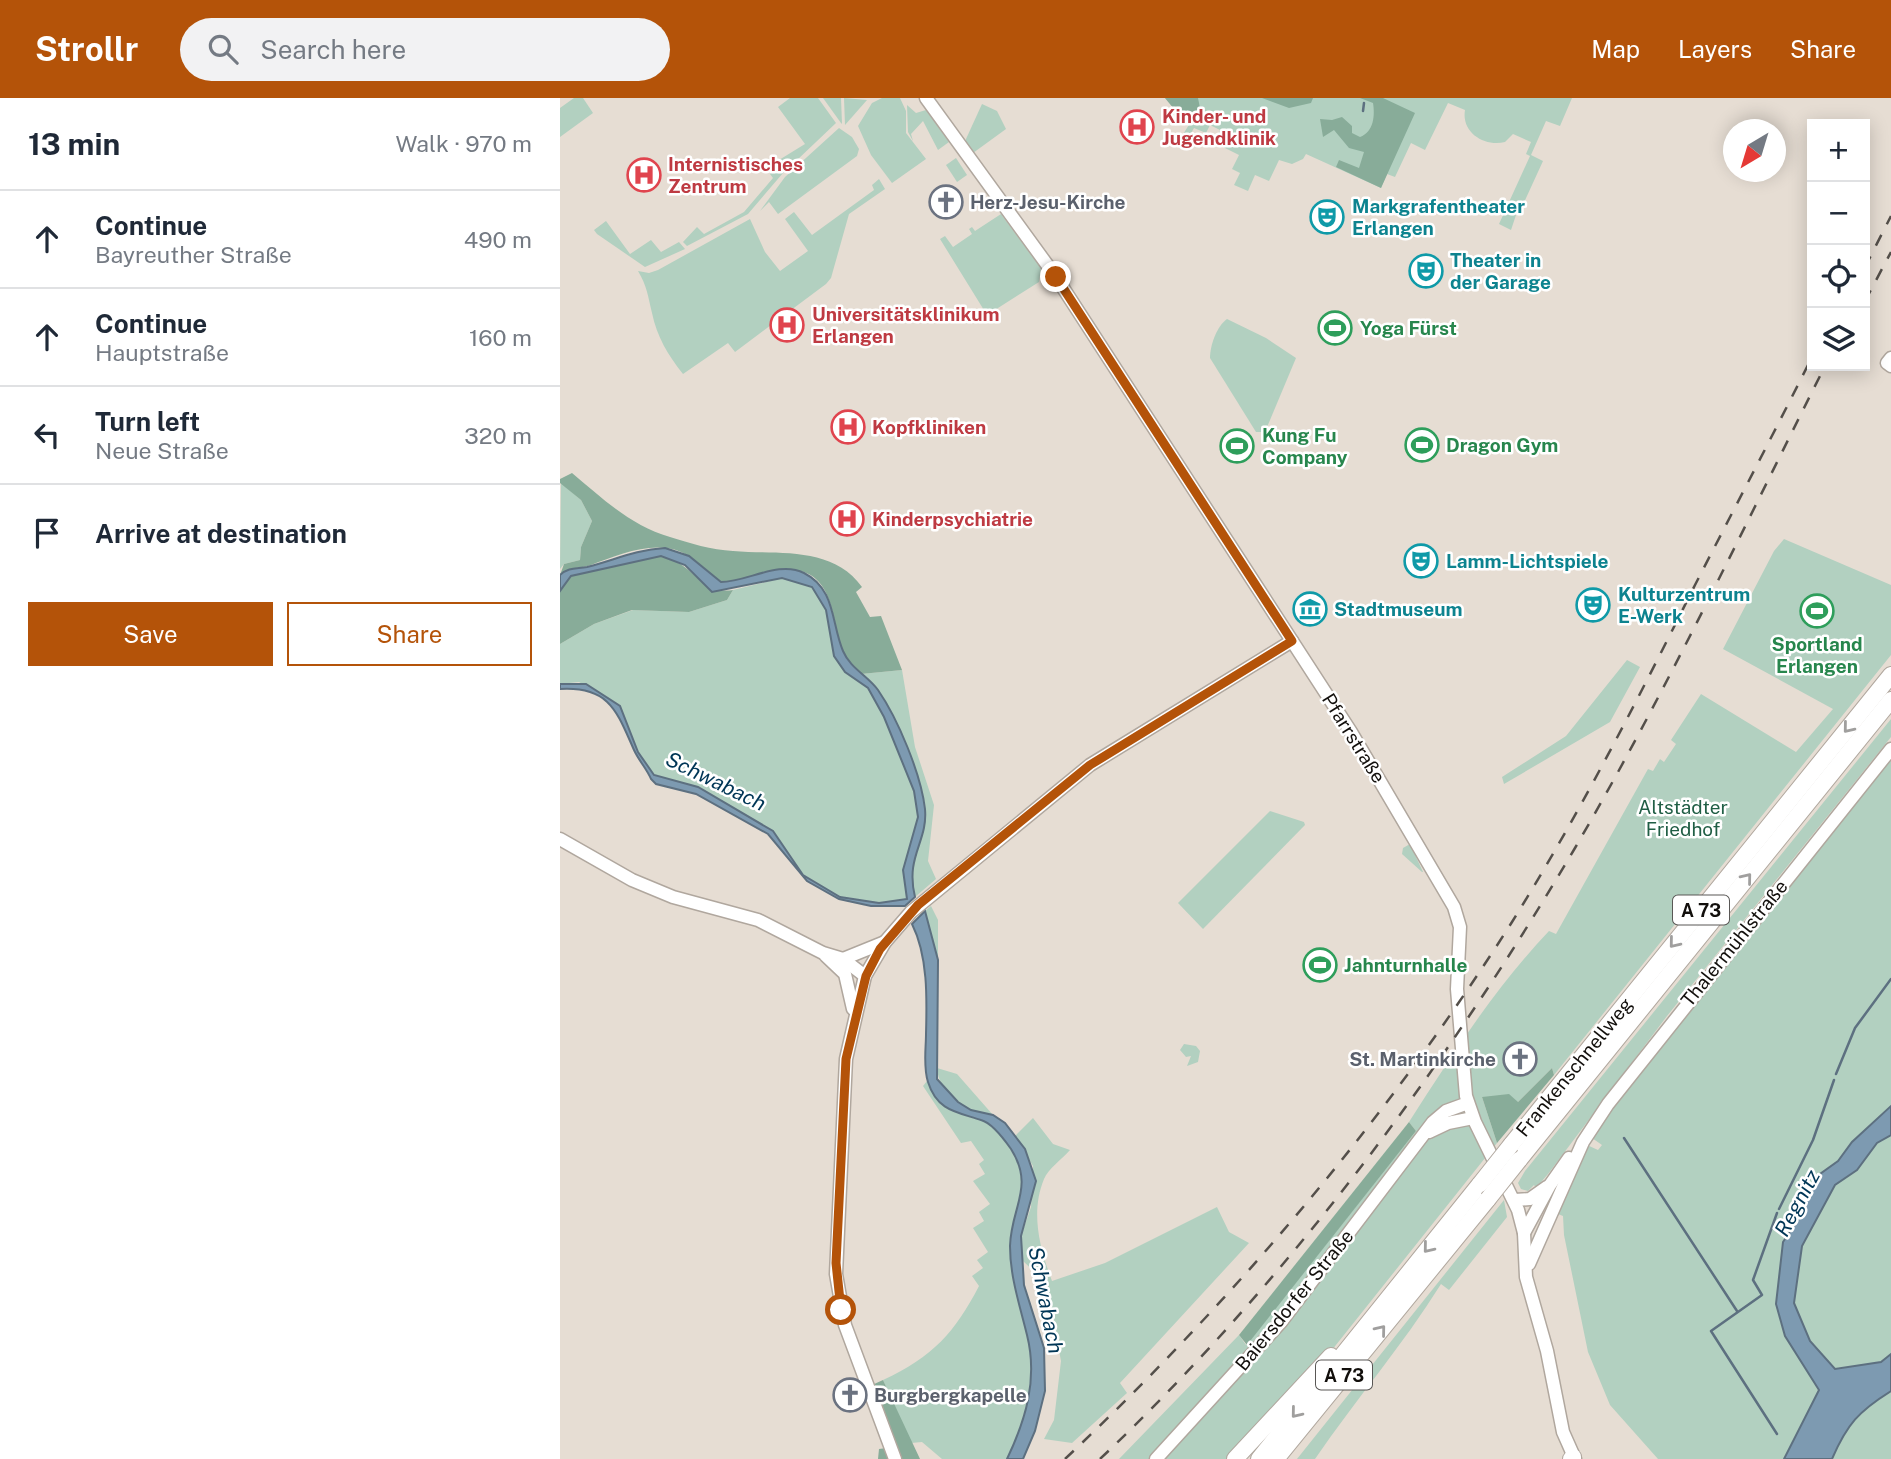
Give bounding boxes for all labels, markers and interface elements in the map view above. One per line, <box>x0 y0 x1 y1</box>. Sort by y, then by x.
search box <box>180 18 670 81</box>
text: Strollr <box>35 30 138 68</box>
icon: search <box>204 30 242 68</box>
text: Search here <box>260 34 406 65</box>
text: Map <box>1591 35 1640 63</box>
text: Layers <box>1678 35 1752 63</box>
text: Share <box>1790 35 1856 63</box>
place label: Kinder- und Jugendklinik <box>1162 105 1276 149</box>
hospital icon: Kinder- und Jugendklinik <box>1118 108 1156 146</box>
north arrow <box>1723 119 1786 182</box>
map controls <box>1807 119 1870 371</box>
button: + <box>1807 119 1870 182</box>
text: 13 min <box>28 126 120 162</box>
text: Walk · 970 m <box>395 130 532 157</box>
place label: Internistisches Zentrum <box>668 153 803 197</box>
hospital icon: Internistisches Zentrum <box>625 156 663 194</box>
button: − <box>1807 182 1870 245</box>
church icon: Herz-Jesu-Kirche <box>927 183 965 221</box>
place label: Herz-Jesu-Kirche <box>970 191 1126 213</box>
place label: Markgrafentheater Erlangen <box>1352 195 1525 239</box>
theatre icon: Markgrafentheater Erlangen <box>1308 198 1346 236</box>
text: Continue <box>95 210 207 241</box>
icon: ahead <box>28 220 66 258</box>
text: 490 m <box>464 226 532 253</box>
text: Bayreuther Straße <box>95 241 292 268</box>
button: locate <box>1807 245 1870 308</box>
place label: Theater in der Garage <box>1450 249 1551 293</box>
theatre icon: Theater in der Garage <box>1407 252 1445 290</box>
route end <box>1040 261 1071 292</box>
place label: Universitätsklinikum Erlangen <box>812 303 1000 347</box>
hospital icon: Universitätsklinikum Erlangen <box>768 306 806 344</box>
text: Continue <box>95 308 207 339</box>
button: layers <box>1807 308 1870 371</box>
sports icon: Yoga Fürst <box>1316 309 1354 347</box>
place label: Yoga Fürst <box>1360 317 1457 339</box>
icon: ahead <box>28 318 66 356</box>
text: 160 m <box>469 324 532 351</box>
text: Hauptstraße <box>95 339 229 366</box>
text: Turn left <box>95 406 200 437</box>
hospital icon: Kopfkliniken <box>829 408 867 446</box>
icon: left <box>28 416 66 454</box>
place label: Kopfkliniken <box>872 416 986 438</box>
text: 320 m <box>464 422 532 449</box>
place label: Kung Fu Company <box>1262 424 1348 468</box>
sports icon: Dragon Gym <box>1403 426 1441 464</box>
sports icon: Kung Fu Company <box>1218 427 1256 465</box>
place label: Dragon Gym <box>1446 434 1558 456</box>
text: Neue Straße <box>95 437 229 464</box>
hospital icon: Kinderpsychiatrie <box>828 500 866 538</box>
place label: Kinderpsychiatrie <box>872 508 1033 530</box>
icon: arrive <box>28 514 66 552</box>
text: Arrive at destination <box>95 518 347 549</box>
theatre icon: Lamm-Lichtspiele <box>1402 542 1440 580</box>
place label: Lamm-Lichtspiele <box>1446 550 1608 572</box>
place label: Kulturzentrum E-Werk <box>1618 583 1750 627</box>
theatre icon: Kulturzentrum E-Werk <box>1574 586 1612 624</box>
museum icon: Stadtmuseum <box>1291 590 1329 628</box>
sports icon: Sportland Erlangen <box>1798 592 1836 630</box>
place label: Stadtmuseum <box>1334 598 1463 620</box>
button: Save <box>28 602 273 666</box>
button: Share <box>287 602 532 666</box>
place label: Sportland Erlangen <box>1771 633 1863 677</box>
street label: Pfarrstraße <box>1318 689 1390 787</box>
one-way arrow <box>1844 720 1856 733</box>
water label: Schwabach <box>662 746 770 816</box>
park label: Altstädter Friedhof <box>1638 796 1728 840</box>
one-way arrow <box>1739 874 1751 887</box>
street label: Thalermühlstraße <box>1676 875 1792 1011</box>
road number: A 73 <box>1673 896 1729 924</box>
one-way arrow <box>1670 936 1683 948</box>
sports icon: Jahnturnhalle <box>1301 946 1339 984</box>
place label: Jahnturnhalle <box>1344 954 1467 976</box>
street label: Frankenschnellweg <box>1511 993 1637 1141</box>
church icon: St. Martinkirche <box>1501 1040 1539 1078</box>
place label: St. Martinkirche <box>1349 1048 1496 1070</box>
water label: Regnitz <box>1769 1165 1825 1241</box>
street label: Baiersdorfer Straße <box>1230 1225 1358 1375</box>
one-way arrow <box>1424 1241 1437 1253</box>
water label: Schwabach <box>1023 1244 1069 1356</box>
route start <box>825 1294 856 1325</box>
one-way arrow <box>1373 1325 1385 1338</box>
road number: A 73 <box>1316 1360 1372 1390</box>
church icon: Burgbergkapelle <box>831 1376 869 1414</box>
place label: Burgbergkapelle <box>874 1384 1027 1406</box>
one-way arrow <box>1292 1404 1304 1417</box>

